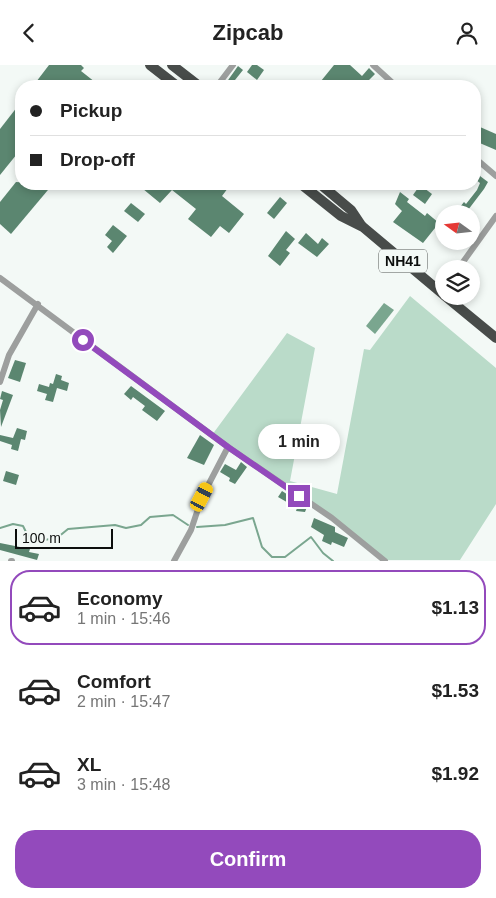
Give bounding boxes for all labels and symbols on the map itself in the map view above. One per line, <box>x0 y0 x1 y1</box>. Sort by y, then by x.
north arrow <box>435 205 480 250</box>
road number: NH41 <box>379 250 427 273</box>
route start <box>72 329 94 351</box>
callout: 1 min <box>258 423 340 459</box>
car <box>188 480 215 514</box>
route end <box>288 485 310 507</box>
scale bar <box>15 525 112 549</box>

